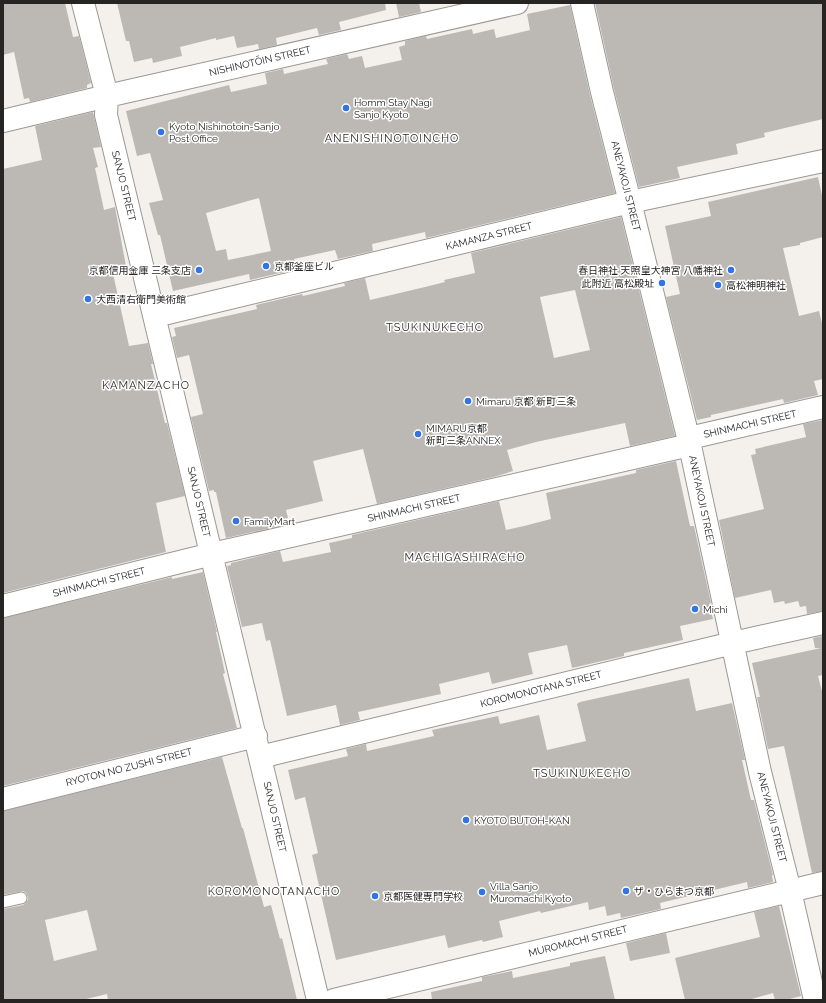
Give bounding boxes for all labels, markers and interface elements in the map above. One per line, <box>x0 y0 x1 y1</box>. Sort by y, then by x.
street label: NISHINOTŌIN STREET <box>208 44 312 78</box>
place label: Homm Stay Nagi Sanjo Kyoto <box>354 97 432 120</box>
marker: Homm Stay Nagi Sanjo Kyoto <box>341 103 351 113</box>
place label: Kyoto Nishinotoin-Sanjo Post Office <box>169 121 279 144</box>
marker: Kyoto Nishinotoin-Sanjo Post Office <box>156 127 166 137</box>
district label: ANENISHINOTOINCHO <box>325 132 459 145</box>
street label: ANEYAKOJI STREET <box>609 139 643 233</box>
street label: SANJO STREET <box>110 150 138 222</box>
street label: KAMANZA STREET <box>445 220 533 252</box>
marker: 京都釜座ビル <box>261 261 271 271</box>
place label: 京都釜座ビル <box>274 261 334 272</box>
place label: 京都信用金庫 三条支店 <box>88 265 191 276</box>
marker: 京都信用金庫 三条支店 <box>194 265 204 275</box>
place label: 春日神社 天照皇大神宮 八幡神社 <box>578 265 723 276</box>
marker: 春日神社 天照皇大神宮 八幡神社 <box>726 265 736 275</box>
place label: 此附近 高松殿址 <box>581 278 654 289</box>
marker: 此附近 高松殿址 <box>657 278 667 288</box>
marker: 高松神明神社 <box>713 280 723 290</box>
place label: 高松神明神社 <box>726 280 786 291</box>
marker: 大西清右衛門美術館 <box>83 294 93 304</box>
place label: 大西清右衛門美術館 <box>96 294 186 305</box>
district label: TSUKINUKECHO <box>386 321 484 334</box>
district label: KAMANZACHO <box>102 379 190 392</box>
marker: Mimaru 京都 新町三条 <box>463 396 473 406</box>
place label: Mimaru 京都 新町三条 <box>476 396 576 407</box>
street label: SHINMACHI STREET <box>702 408 798 440</box>
place label: MIMARU京都 新町三条ANNEX <box>426 423 501 446</box>
marker: MIMARU京都 新町三条ANNEX <box>413 429 423 439</box>
street label: ANEYAKOJI STREET <box>687 454 717 548</box>
street label: SANJO STREET <box>186 466 212 538</box>
street label: SHINMACHI STREET <box>366 492 462 524</box>
marker: FamilyMart <box>231 516 241 526</box>
place label: FamilyMart <box>244 516 296 527</box>
district label: MACHIGASHIRACHO <box>404 551 526 564</box>
street label: SHINMACHI STREET <box>52 565 146 599</box>
marker: Michi <box>690 604 700 614</box>
place label: Michi <box>703 604 727 615</box>
street label: KOROMONOTANA STREET <box>479 669 603 709</box>
street label: RYOTON NO ZUSHI STREET <box>64 746 194 788</box>
district label: TSUKINUKECHO <box>533 767 631 780</box>
street label: ANEYAKOJI STREET <box>755 770 789 864</box>
street label: SANJO STREET <box>262 781 288 853</box>
marker: KYOTO BUTOH-KAN <box>461 815 471 825</box>
place label: KYOTO BUTOH-KAN <box>474 815 570 826</box>
place label: Villa Sanjo Muromachi Kyoto <box>490 881 571 904</box>
district label: KOROMONOTANACHO <box>208 885 340 898</box>
marker: ザ・ひらまつ京都 <box>621 886 631 896</box>
place label: ザ・ひらまつ京都 <box>634 886 714 897</box>
marker: Villa Sanjo Muromachi Kyoto <box>477 887 487 897</box>
marker: 京都医健専門学校 <box>370 891 380 901</box>
place label: 京都医健専門学校 <box>383 891 463 902</box>
street label: MUROMACHI STREET <box>527 923 629 959</box>

